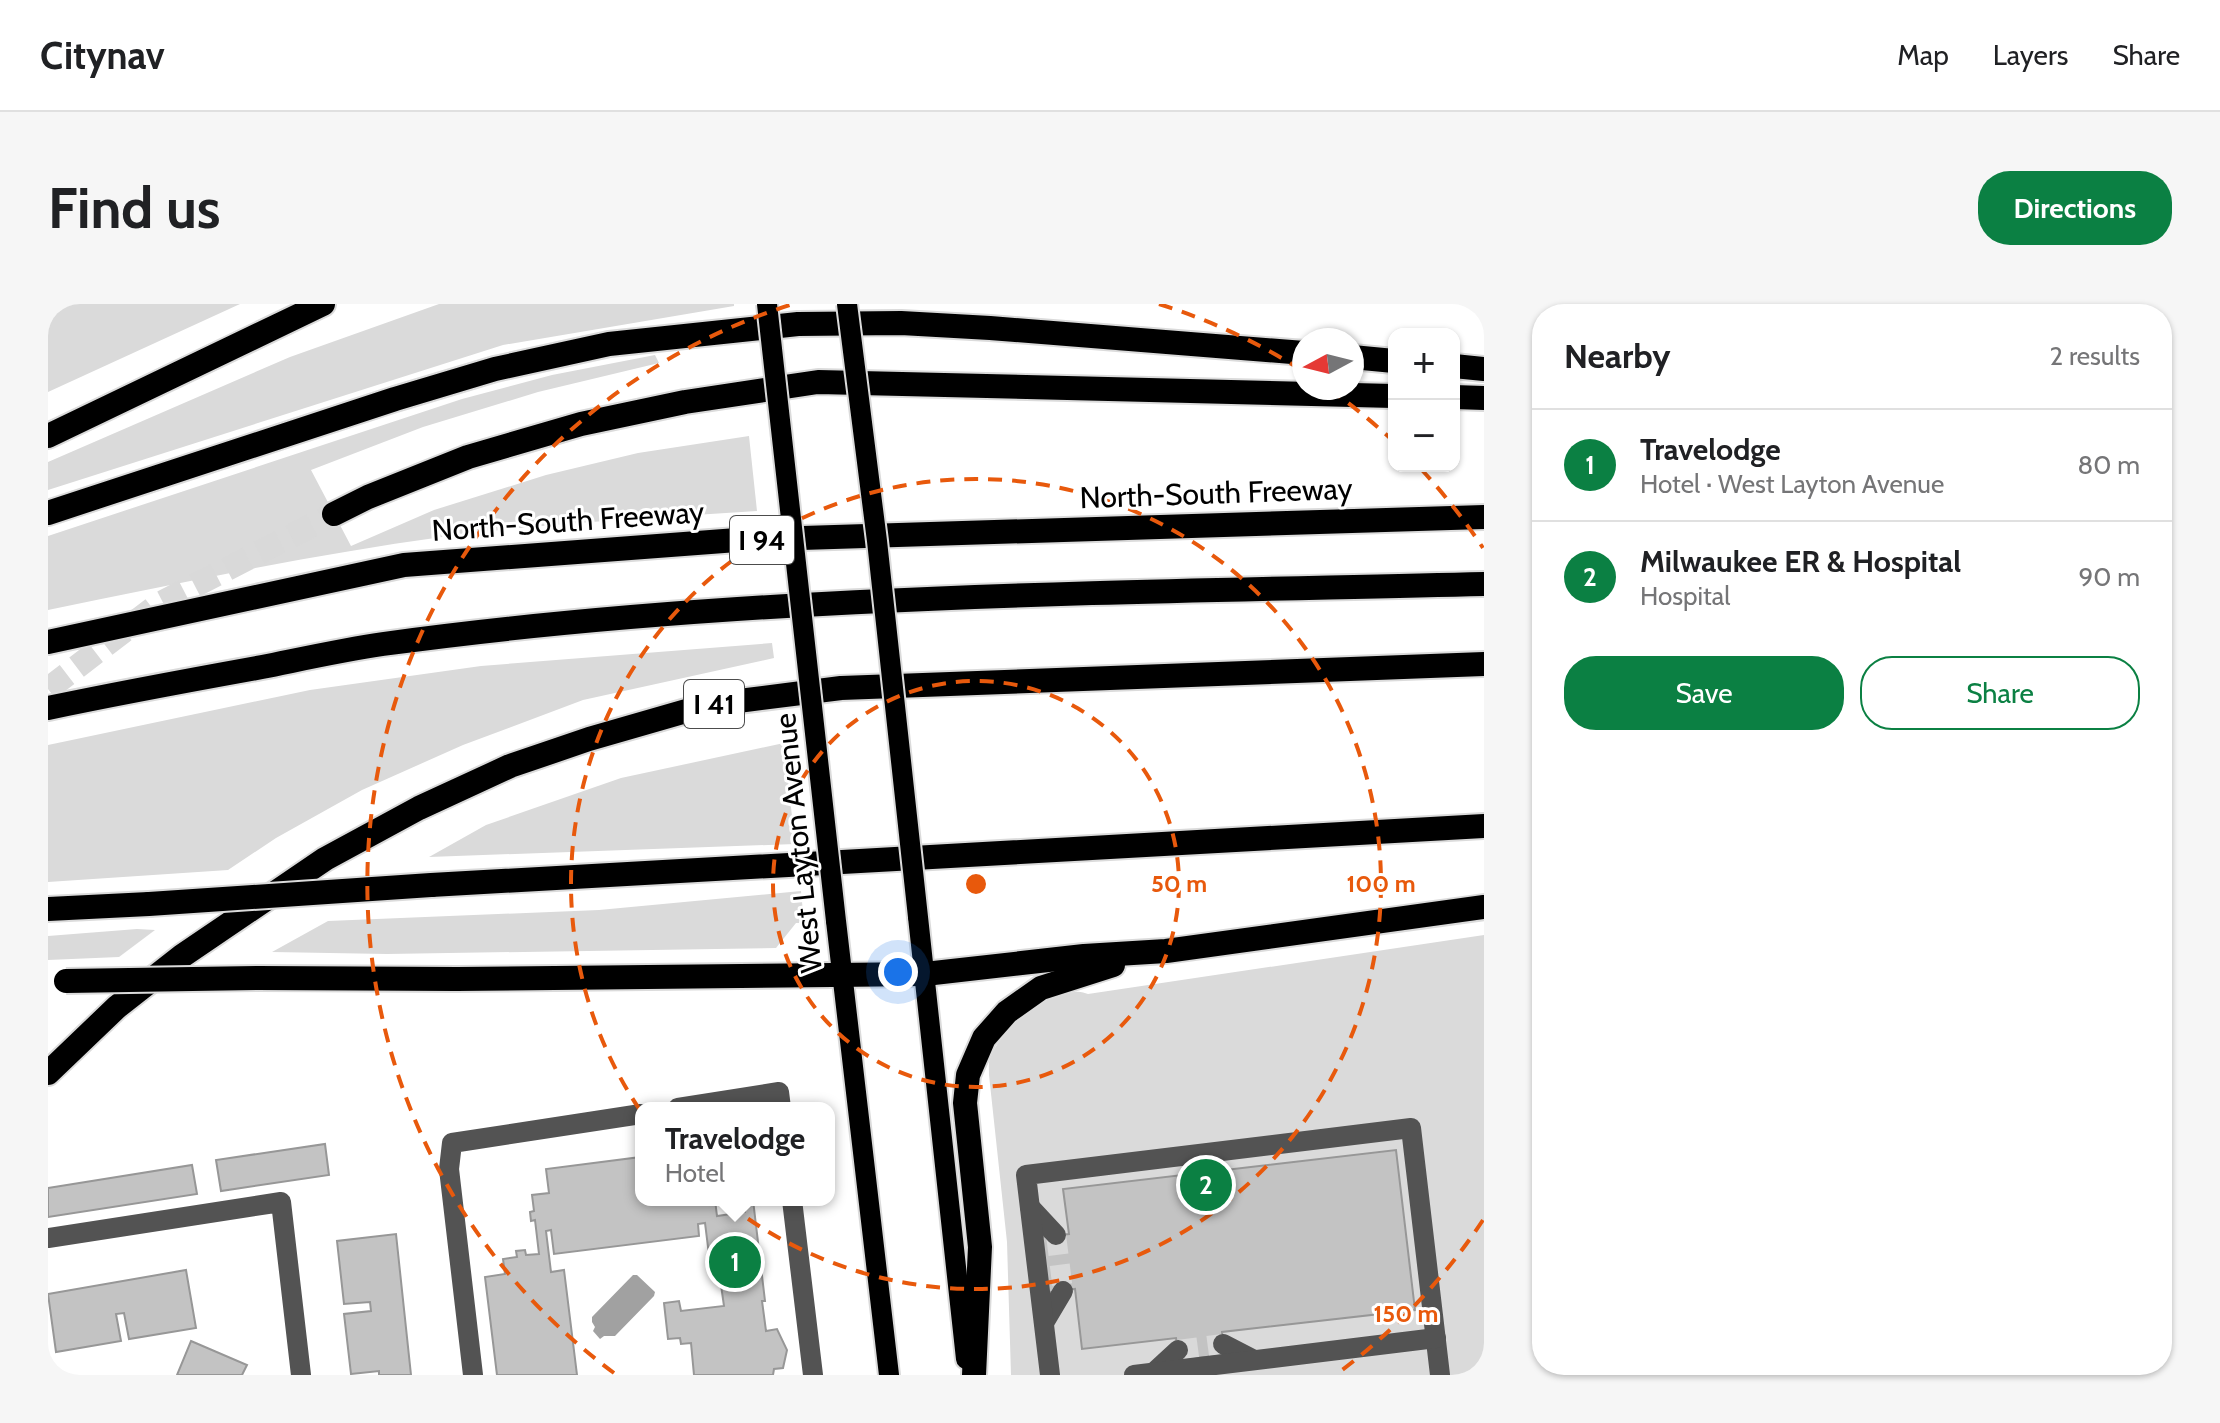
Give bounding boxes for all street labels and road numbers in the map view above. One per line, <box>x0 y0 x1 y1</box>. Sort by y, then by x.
street label: North-South Freeway <box>1079 470 1353 516</box>
street label: North-South Freeway <box>431 493 705 549</box>
road number: I 94 <box>730 516 794 564</box>
road number: I 41 <box>684 680 744 728</box>
street label: West Layton Avenue <box>766 711 830 975</box>

